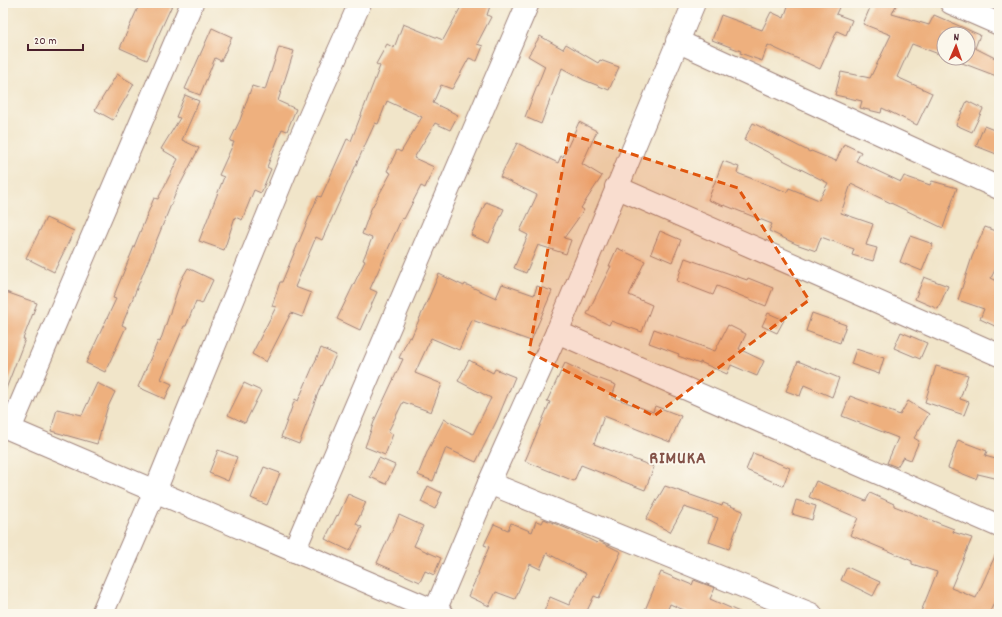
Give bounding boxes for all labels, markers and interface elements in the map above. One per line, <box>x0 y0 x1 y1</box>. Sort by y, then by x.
scale bar <box>28 26 83 52</box>
north arrow <box>936 26 976 66</box>
text: N <box>953 30 960 46</box>
text: 20 m <box>34 33 57 50</box>
district label: RIMUKA <box>649 447 707 472</box>

